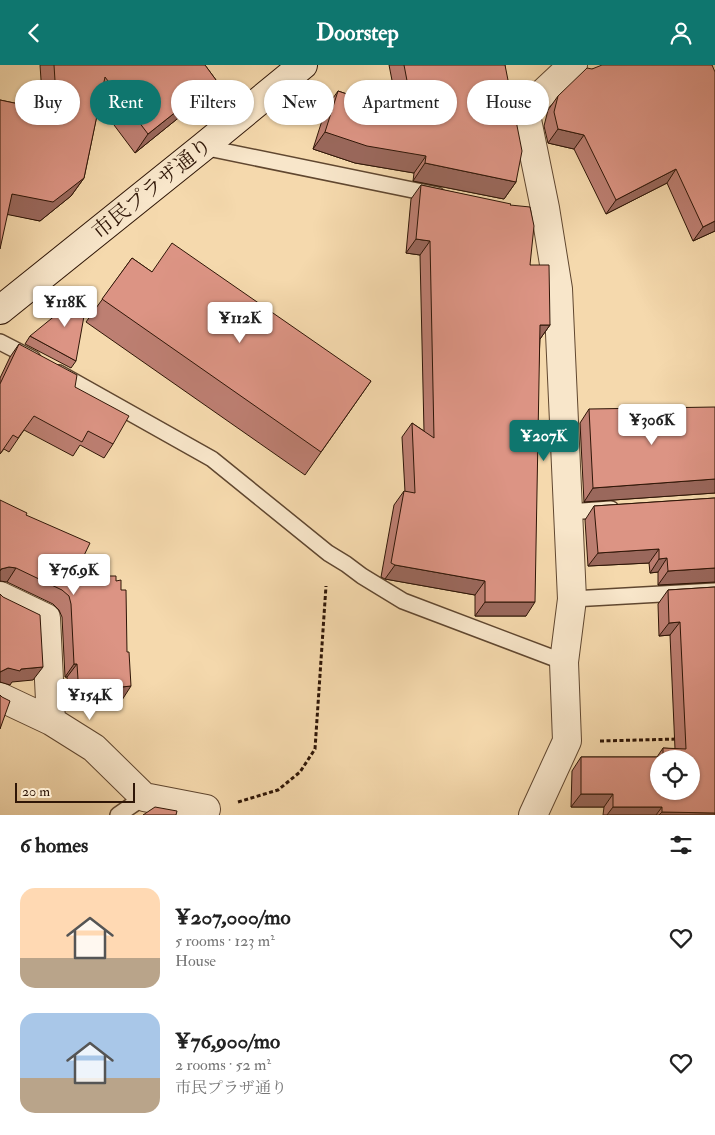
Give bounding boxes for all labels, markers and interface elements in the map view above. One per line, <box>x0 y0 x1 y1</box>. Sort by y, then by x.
icon: back <box>20 19 48 47</box>
text: Doorstep <box>316 19 399 47</box>
icon: person <box>667 19 695 47</box>
chip: Buy <box>15 80 80 125</box>
chip: Rent <box>90 80 161 125</box>
chip: Filters <box>171 80 254 125</box>
chip: New <box>264 80 334 125</box>
chip: Apartment <box>344 80 457 125</box>
chip: House <box>467 80 549 125</box>
street label: 市民プラザ通り <box>87 132 218 245</box>
pin: ¥118K <box>30 285 100 328</box>
text: ¥118K <box>44 292 86 312</box>
pin: ¥112K <box>205 301 275 344</box>
text: ¥112K <box>219 308 261 328</box>
pin: ¥306K <box>617 403 687 446</box>
text: ¥306K <box>629 410 675 430</box>
pin: ¥207K <box>509 419 579 462</box>
text: ¥207K <box>521 426 567 446</box>
pin: ¥76.9K <box>33 553 115 596</box>
text: ¥76.9K <box>49 560 99 580</box>
pin: ¥154K <box>55 679 125 721</box>
text: ¥154K <box>68 685 112 705</box>
map controls <box>650 750 700 800</box>
button: locate <box>650 750 700 800</box>
scale bar <box>15 780 135 803</box>
text: 20 m <box>22 783 50 800</box>
icon: filters <box>667 831 695 859</box>
text: 6 homes <box>20 832 88 859</box>
text: ¥207,000/mo <box>175 904 291 931</box>
icon: home <box>60 908 120 968</box>
icon: heart <box>667 924 695 952</box>
text: 5 rooms · 123 m² <box>175 931 275 951</box>
text: House <box>175 951 216 971</box>
text: ¥76,900/mo <box>175 1028 280 1055</box>
icon: home <box>60 1033 120 1093</box>
icon: heart <box>667 1049 695 1077</box>
text: 2 rooms · 52 m² <box>175 1055 271 1075</box>
text: 市民プラザ通り <box>175 1078 287 1098</box>

